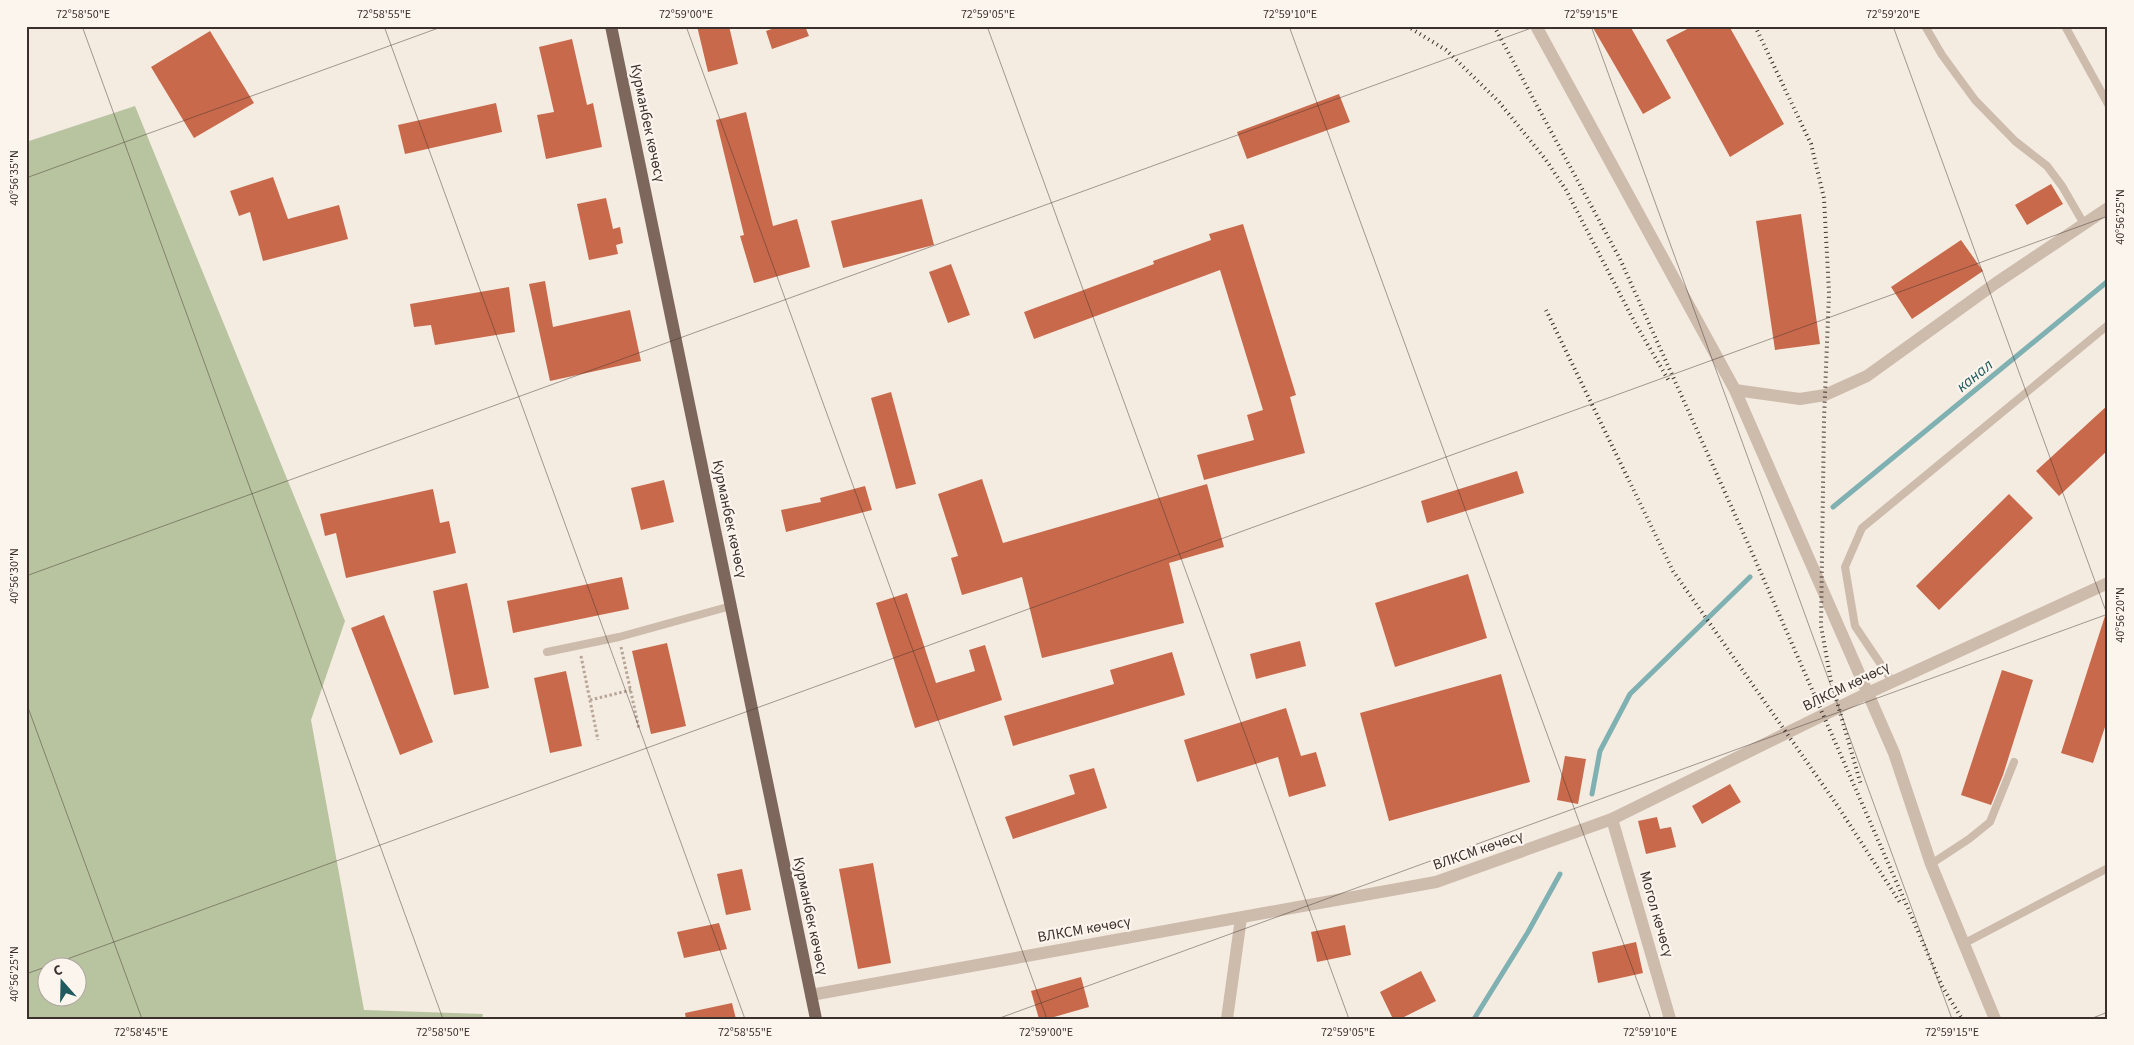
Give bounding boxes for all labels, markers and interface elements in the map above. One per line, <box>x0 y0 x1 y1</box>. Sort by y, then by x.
text: 72°58'50"E <box>56 6 110 23</box>
text: 72°58'55"E <box>357 6 411 23</box>
text: 72°59'00"E <box>659 6 713 23</box>
text: 72°59'05"E <box>961 6 1015 23</box>
text: 72°59'10"E <box>1263 6 1317 23</box>
text: 72°59'15"E <box>1564 6 1618 23</box>
text: 72°59'20"E <box>1866 6 1920 23</box>
street label: Курманбек көчөсү <box>625 62 670 184</box>
text: 40°56'35"N <box>6 150 23 206</box>
text: 40°56'25"N <box>2112 189 2129 245</box>
water label: канал <box>1952 354 1998 397</box>
street label: Курманбек көчөсү <box>707 458 752 580</box>
text: 40°56'30"N <box>6 548 23 604</box>
text: 40°56'20"N <box>2112 587 2129 643</box>
street label: ВЛКСМ көчөсү <box>1799 656 1893 717</box>
street label: ВЛКСМ көчөсү <box>1430 825 1526 876</box>
street label: Курманбек көчөсү <box>788 855 833 977</box>
street label: Могол көчөсү <box>1634 869 1679 960</box>
street label: ВЛКСМ көчөсү <box>1036 911 1132 948</box>
text: 40°56'25"N <box>6 946 23 1002</box>
north arrow <box>38 958 88 1008</box>
text: С <box>51 960 65 982</box>
text: 72°58'45"E <box>114 1024 168 1041</box>
text: 72°58'50"E <box>416 1024 470 1041</box>
text: 72°58'55"E <box>718 1024 772 1041</box>
text: 72°59'00"E <box>1019 1024 1073 1041</box>
text: 72°59'05"E <box>1321 1024 1375 1041</box>
text: 72°59'10"E <box>1623 1024 1677 1041</box>
text: 72°59'15"E <box>1925 1024 1979 1041</box>

